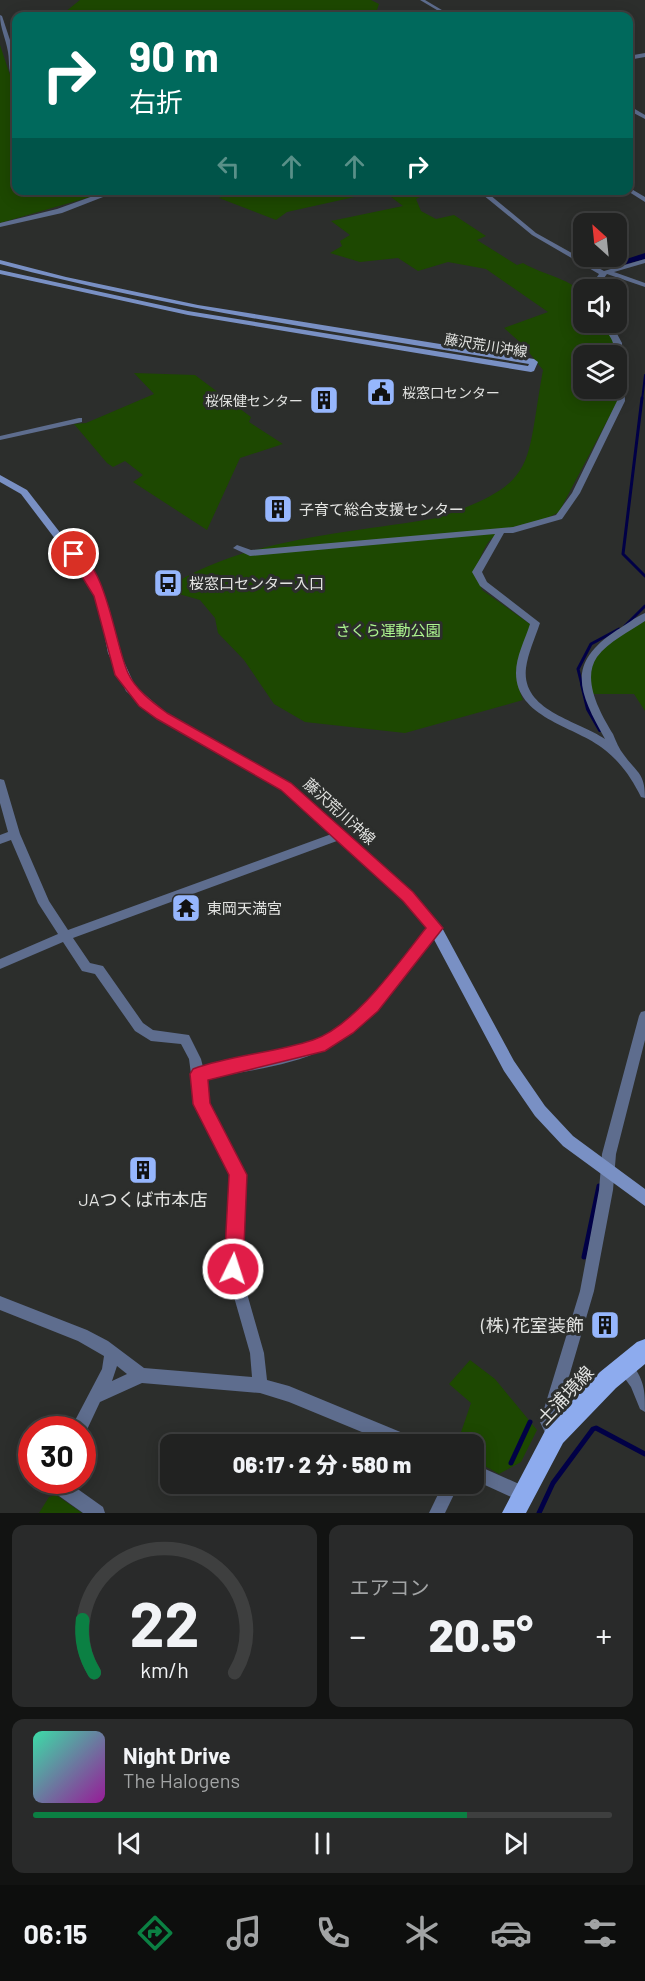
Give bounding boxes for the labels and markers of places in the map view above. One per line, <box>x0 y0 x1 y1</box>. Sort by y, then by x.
public building icon: 桜窓口センター <box>365 376 397 408</box>
building icon: 桜保健センター <box>308 384 340 416</box>
place label: 桜窓口センター <box>402 384 500 401</box>
place label: 桜保健センター <box>205 392 303 409</box>
building icon: 子育て総合支援センター <box>262 493 294 525</box>
place label: 子育て総合支援センター <box>299 500 464 518</box>
pin <box>48 528 99 579</box>
bus stop icon: 桜窓口センター入口 <box>152 567 184 599</box>
place label: 桜窓口センター入口 <box>189 574 324 592</box>
temple icon: 東岡天満宮 <box>170 892 202 924</box>
place label: 東岡天満宮 <box>207 899 282 917</box>
building icon: JAつくば市本店 <box>127 1154 159 1186</box>
place label: JAつくば市本店 <box>78 1188 208 1210</box>
building icon: (株) 花室装飾 <box>589 1309 621 1341</box>
place label: (株) 花室装飾 <box>480 1314 584 1336</box>

